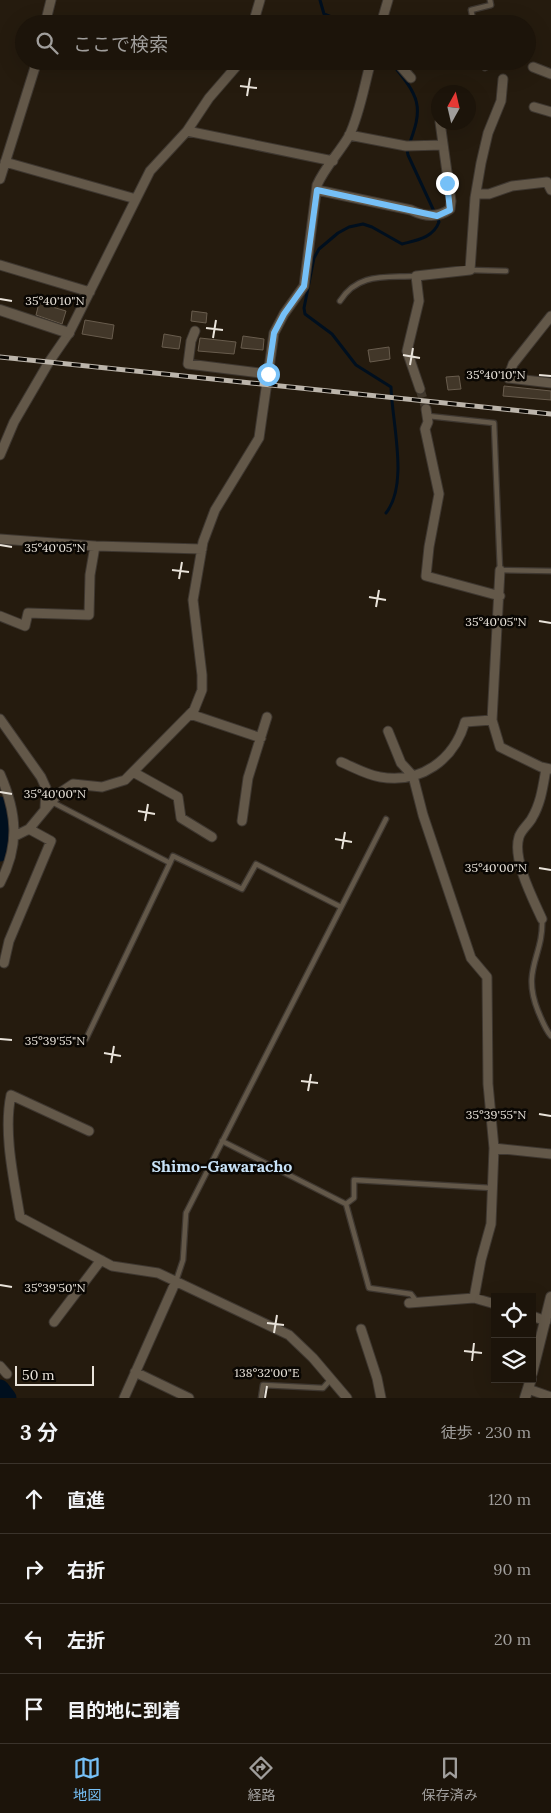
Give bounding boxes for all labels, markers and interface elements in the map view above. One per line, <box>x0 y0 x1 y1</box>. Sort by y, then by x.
search box <box>15 15 536 70</box>
icon: search <box>33 29 61 57</box>
text: ここで検索 <box>73 32 168 56</box>
north arrow <box>431 85 476 130</box>
route end <box>436 172 459 195</box>
text: 35°40'10"N <box>25 293 85 308</box>
route start <box>257 363 280 386</box>
text: 35°40'10"N <box>466 367 526 382</box>
text: 35°40'05"N <box>24 540 86 555</box>
text: 35°40'05"N <box>465 614 527 629</box>
text: 35°40'00"N <box>24 786 86 801</box>
text: 35°40'00"N <box>465 860 527 875</box>
text: 35°39'55"N <box>25 1033 85 1048</box>
text: 35°39'55"N <box>466 1107 526 1122</box>
district label: Shimo-Gawaracho <box>152 1156 292 1176</box>
text: 35°39'50"N <box>24 1280 86 1295</box>
map controls <box>491 1293 536 1383</box>
button: locate <box>491 1293 536 1338</box>
button: layers <box>491 1338 536 1383</box>
scale bar <box>15 1363 94 1386</box>
text: 138°32'00"E <box>235 1365 299 1380</box>
text: 50 m <box>22 1366 55 1384</box>
text: 3 分 <box>20 1419 58 1446</box>
text: 徒歩 · 230 m <box>441 1422 531 1442</box>
icon: ahead <box>20 1485 48 1513</box>
text: 直進 <box>67 1488 105 1512</box>
text: 120 m <box>488 1489 531 1509</box>
icon: right <box>20 1555 48 1583</box>
text: 右折 <box>67 1558 105 1582</box>
text: 90 m <box>493 1559 531 1579</box>
icon: left <box>20 1625 48 1653</box>
text: 左折 <box>67 1628 105 1652</box>
text: 20 m <box>494 1629 531 1649</box>
icon: arrive <box>20 1695 48 1723</box>
text: 目的地に到着 <box>67 1698 181 1722</box>
tab: 地図 <box>73 1754 101 1804</box>
tab: 経路 <box>247 1754 275 1804</box>
tab: 保存済み <box>422 1754 478 1804</box>

